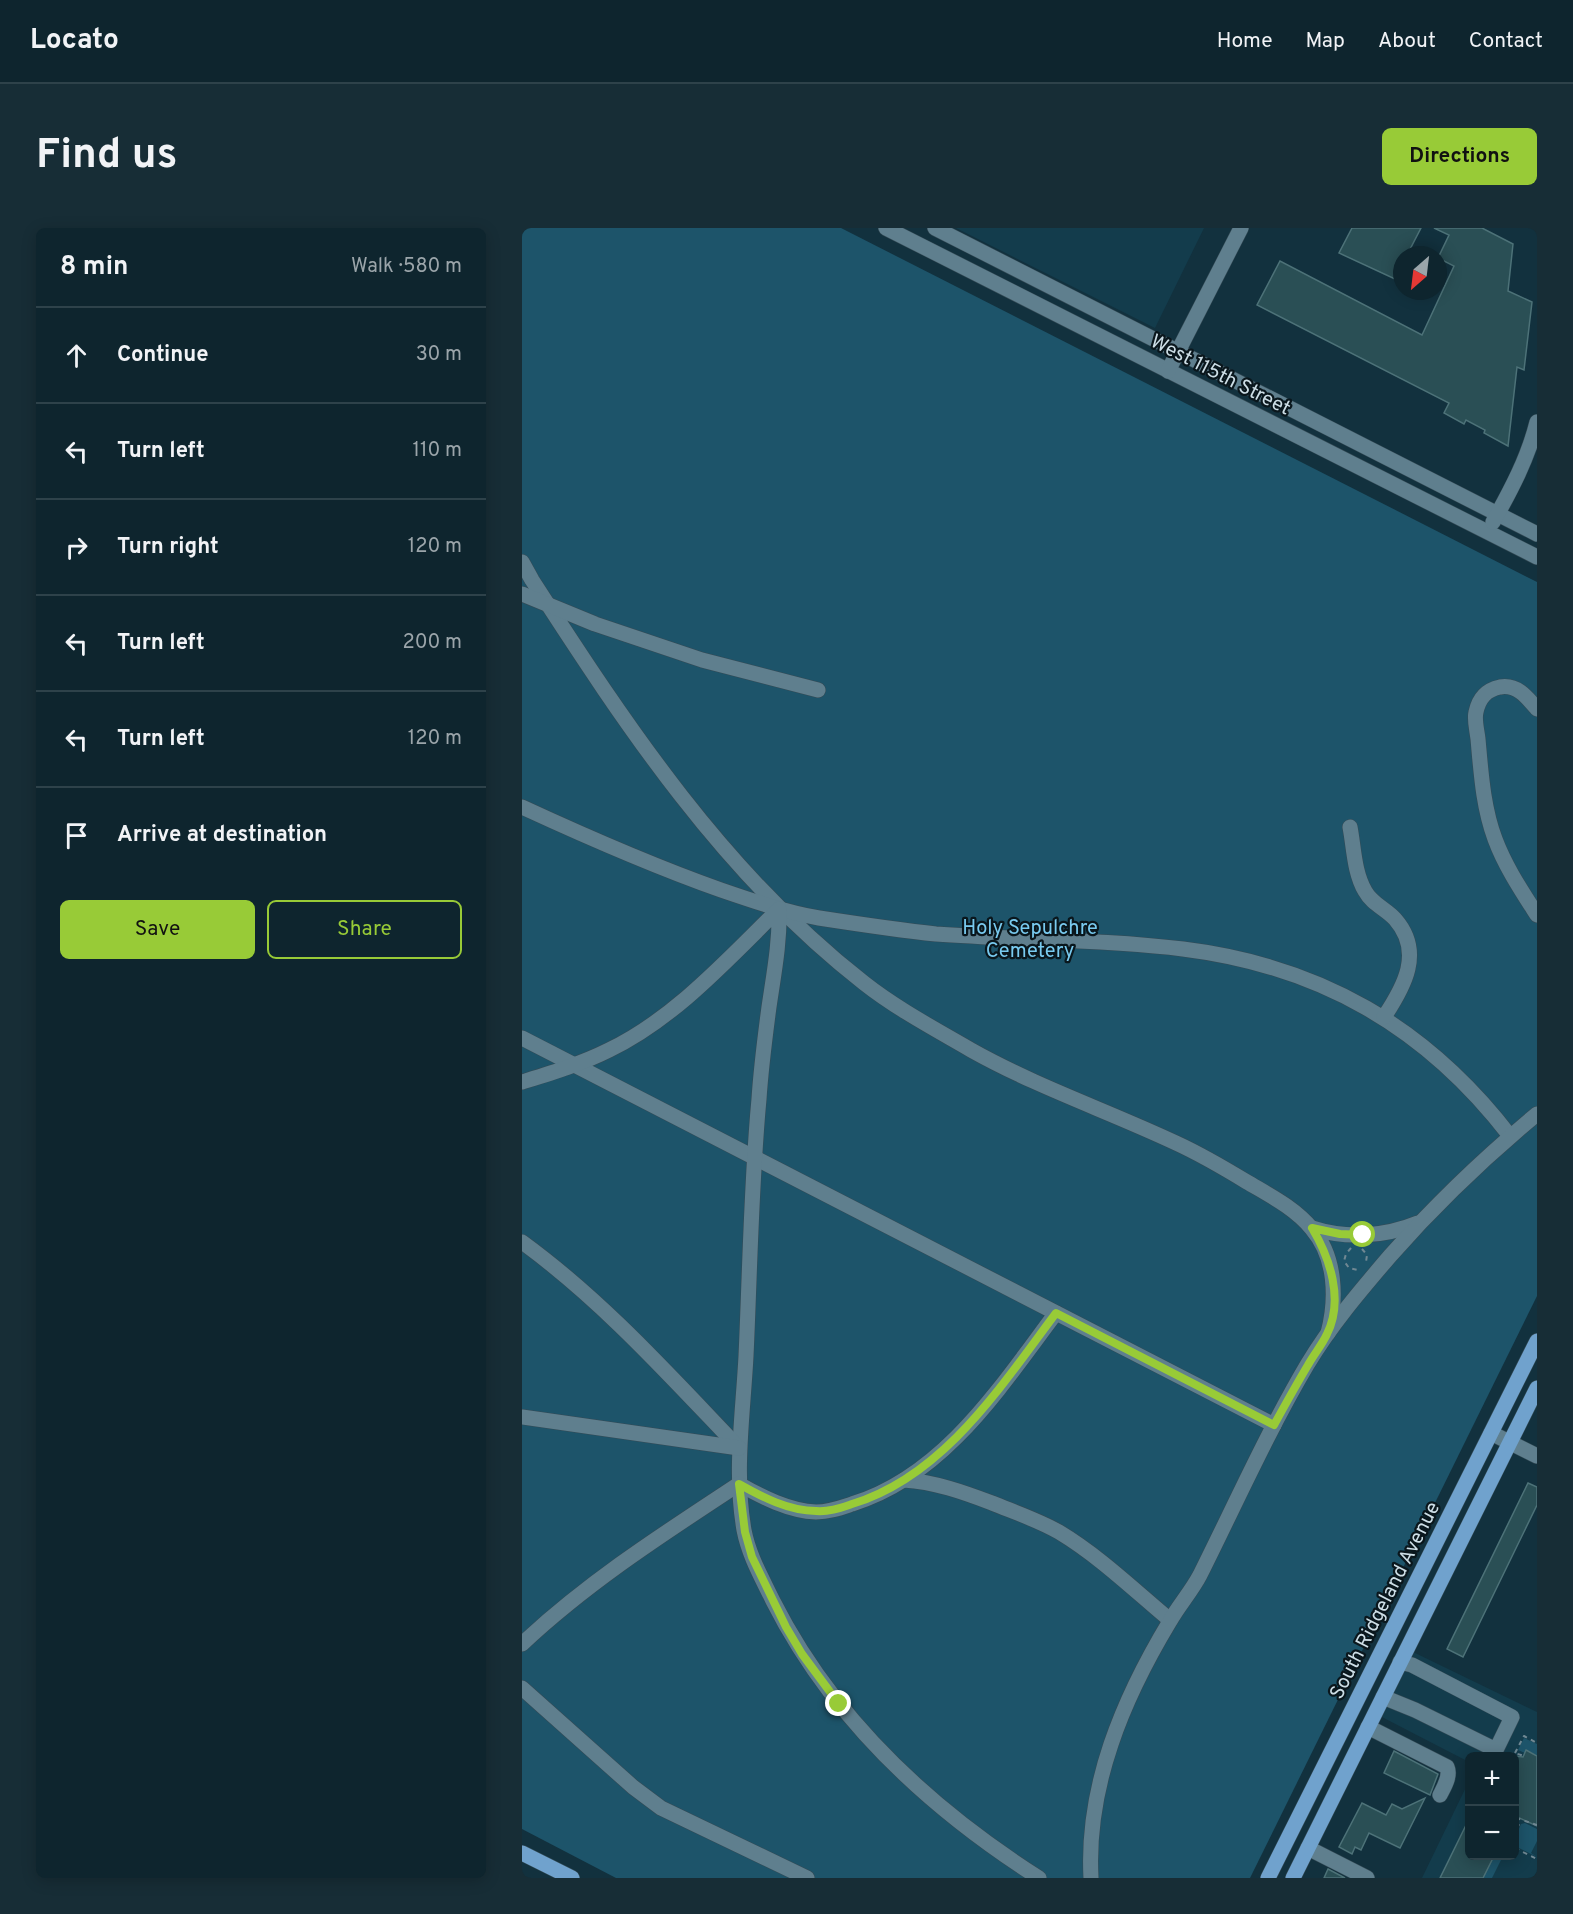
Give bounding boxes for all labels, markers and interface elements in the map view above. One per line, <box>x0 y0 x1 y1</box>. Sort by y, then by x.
text: Locato <box>30 23 119 59</box>
text: Home <box>1217 28 1273 55</box>
text: Map <box>1306 28 1345 55</box>
text: About <box>1378 28 1436 55</box>
text: Contact <box>1469 28 1543 55</box>
button: Directions <box>1382 128 1537 185</box>
text: Find us <box>36 130 177 183</box>
north arrow <box>1393 246 1447 300</box>
text: 8 min <box>60 251 128 284</box>
text: Walk · 580 m <box>351 254 462 280</box>
street label: West 115th Street <box>1146 329 1295 422</box>
icon: ahead <box>60 339 93 372</box>
text: Continue <box>117 342 208 369</box>
text: 30 m <box>416 342 462 368</box>
icon: left <box>60 435 93 468</box>
text: Turn left <box>117 438 205 465</box>
text: 110 m <box>413 438 462 464</box>
icon: right <box>60 531 93 564</box>
text: Turn right <box>117 534 219 561</box>
text: 120 m <box>408 534 462 560</box>
icon: left <box>60 627 93 660</box>
text: Turn left <box>117 630 205 657</box>
text: 200 m <box>403 630 462 656</box>
icon: left <box>60 723 93 756</box>
text: Turn left <box>117 726 205 753</box>
text: 120 m <box>408 726 462 752</box>
icon: arrive <box>60 819 93 852</box>
text: Arrive at destination <box>117 822 327 849</box>
button: Save <box>60 900 255 959</box>
button: Share <box>267 900 462 959</box>
park label: Holy Sepulchre Cemetery <box>962 916 1098 965</box>
route start <box>1349 1221 1375 1247</box>
street label: South Ridgeland Avenue <box>1325 1498 1447 1704</box>
route end <box>825 1690 851 1716</box>
map controls <box>1465 1752 1519 1860</box>
button: + <box>1465 1752 1519 1806</box>
button: − <box>1465 1806 1519 1860</box>

